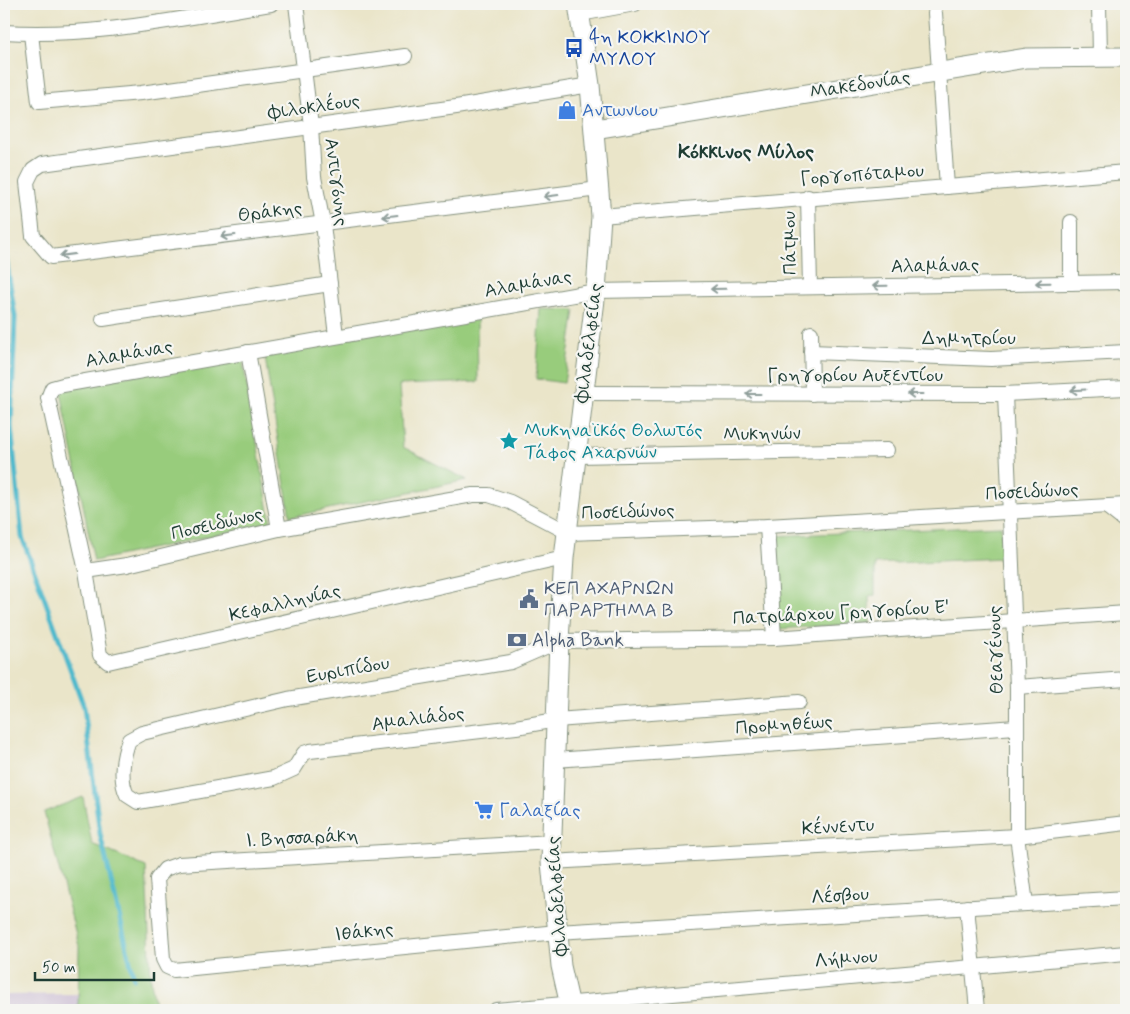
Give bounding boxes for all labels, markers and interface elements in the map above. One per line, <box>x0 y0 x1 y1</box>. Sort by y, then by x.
place label: 4η ΚΟΚΚΙΝΟΥ ΜΥΛΟΥ <box>589 25 711 72</box>
bus stop icon: 4η ΚΟΚΚΙΝΟΥ ΜΥΛΟΥ <box>563 37 585 59</box>
street label: Μακεδονίας <box>808 65 912 105</box>
street label: Φιλοκλέους <box>266 88 361 126</box>
place label: Αντωνιου <box>582 98 658 123</box>
shop icon: Αντωνιου <box>556 99 578 121</box>
street label: Αντιγόνης <box>318 136 354 228</box>
district label: Κόκκινος Μύλος <box>678 139 814 166</box>
street label: Γοργοπόταμου <box>799 158 925 192</box>
one-way arrow <box>543 191 559 201</box>
street label: Θράκης <box>236 196 304 228</box>
one-way arrow <box>382 211 398 221</box>
street label: Πάτμου <box>777 211 803 275</box>
one-way arrow <box>221 231 237 241</box>
one-way arrow <box>59 250 75 260</box>
street label: Αλαμάνας <box>891 253 979 279</box>
street label: Αλαμάνας <box>482 264 574 304</box>
one-way arrow <box>1035 278 1051 288</box>
one-way arrow <box>872 281 888 291</box>
street label: Φιλαδελφείας <box>569 282 609 405</box>
one-way arrow <box>710 284 726 294</box>
street label: Δημητρίου <box>922 326 1016 351</box>
street label: Αλαμάνας <box>83 334 175 374</box>
street label: Γρηγορίου Αυξεντίου <box>767 363 943 388</box>
one-way arrow <box>1070 386 1086 395</box>
one-way arrow <box>745 389 761 399</box>
one-way arrow <box>907 389 924 399</box>
place label: Μυκηναϊκός Θολωτός Τάφος Αχαρνών <box>524 418 703 465</box>
street label: Μυκηνών <box>723 421 801 447</box>
place icon: Μυκηναϊκός Θολωτός Τάφος Αχαρνών <box>498 430 520 452</box>
street label: Ποσειδώνος <box>985 477 1079 507</box>
street label: Ποσειδώνος <box>581 498 675 526</box>
street label: Ποσειδώνος <box>169 501 265 547</box>
place label: ΚΕΠ ΑΧΑΡΝΩΝ ΠΑΡΑΡΤΗΜΑ Β <box>544 576 674 623</box>
street label: Κεφαλληνίας <box>227 578 343 628</box>
public building icon: ΚΕΠ ΑΧΑΡΝΩΝ ΠΑΡΑΡΤΗΜΑ Β <box>518 588 540 610</box>
street label: Πατριάρχου Γρηγορίου E' <box>732 595 950 631</box>
street label: Θεαγένους <box>982 605 1010 695</box>
place label: Alpha Bank <box>532 628 624 653</box>
bank icon: Alpha Bank <box>506 629 528 651</box>
street label: Ευριπίδου <box>305 650 391 690</box>
street label: Αμαλιάδος <box>370 701 466 737</box>
street label: Προμηθέως <box>735 709 833 741</box>
place label: Γαλαξίας <box>499 798 581 823</box>
supermarket icon: Γαλαξίας <box>473 799 495 821</box>
street label: Κέννεντυ <box>801 813 875 841</box>
street label: Ι. Βησσαράκη <box>245 823 359 853</box>
street label: Φιλαδελφείας <box>540 835 574 958</box>
street label: Λέσβου <box>810 882 870 910</box>
street label: Ιθάκης <box>333 916 395 948</box>
street label: Λήμνου <box>813 944 879 974</box>
scale bar <box>35 949 154 981</box>
text: 50 m <box>42 958 76 978</box>

